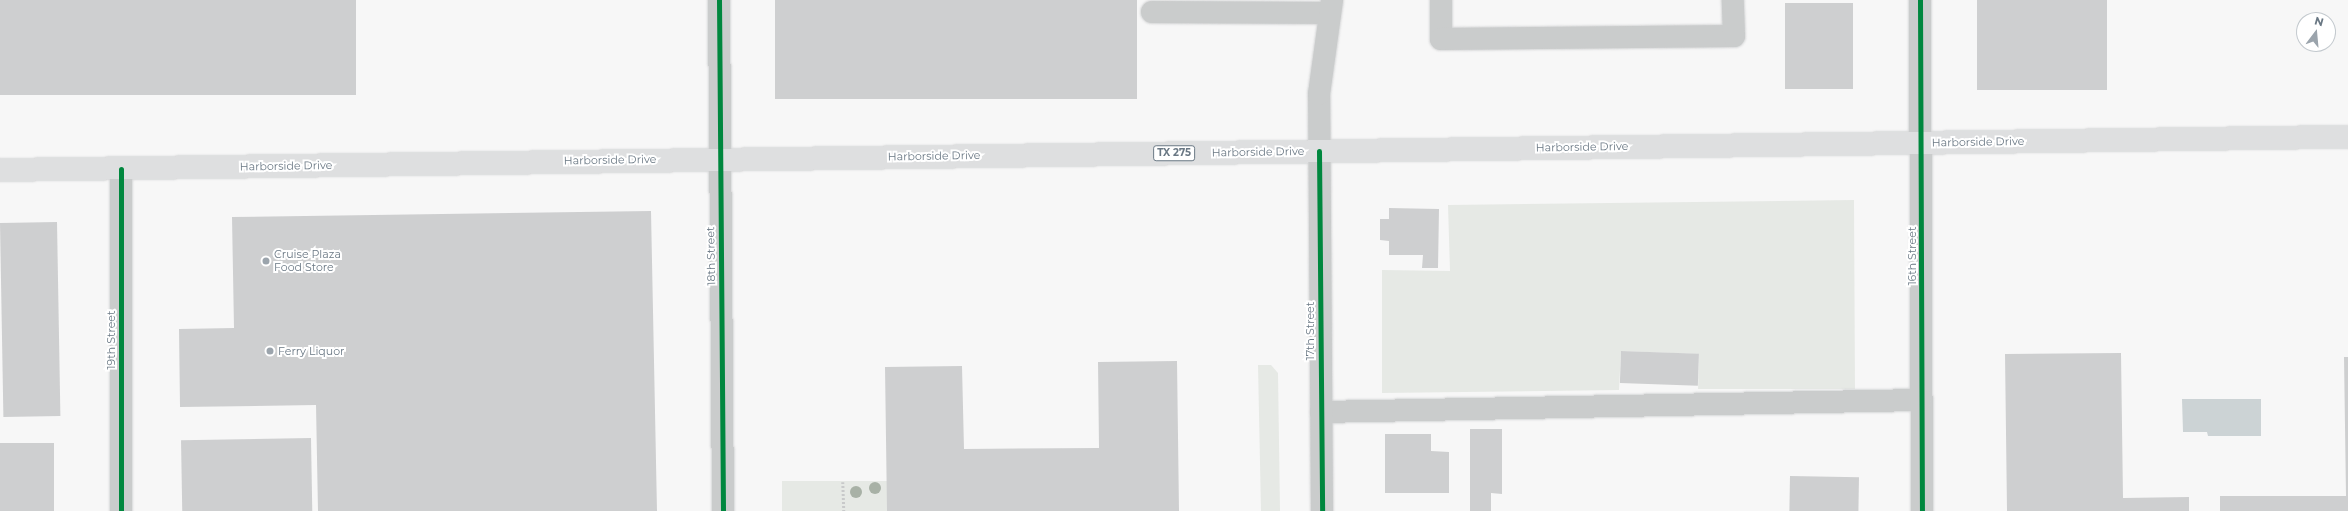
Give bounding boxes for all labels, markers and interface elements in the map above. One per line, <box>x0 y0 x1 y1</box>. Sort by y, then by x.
north arrow <box>2296 12 2336 52</box>
text: N <box>2313 13 2325 29</box>
street label: Harborside Drive <box>1932 135 2024 149</box>
street label: Harborside Drive <box>1536 140 1628 154</box>
road number: TX 275 <box>1153 145 1195 161</box>
street label: Harborside Drive <box>1212 145 1304 159</box>
street label: Harborside Drive <box>888 149 980 163</box>
street label: Harborside Drive <box>564 153 656 167</box>
street label: Harborside Drive <box>240 159 332 173</box>
street label: 18th Street <box>704 226 718 286</box>
street label: 16th Street <box>1905 227 1919 285</box>
place label: Cruise Plaza Food Store <box>274 248 341 274</box>
marker: Cruise Plaza Food Store <box>261 256 271 266</box>
street label: 17th Street <box>1303 302 1317 360</box>
street label: 19th Street <box>104 311 118 369</box>
place label: Ferry Liquor <box>278 344 345 358</box>
marker: Ferry Liquor <box>265 346 275 356</box>

